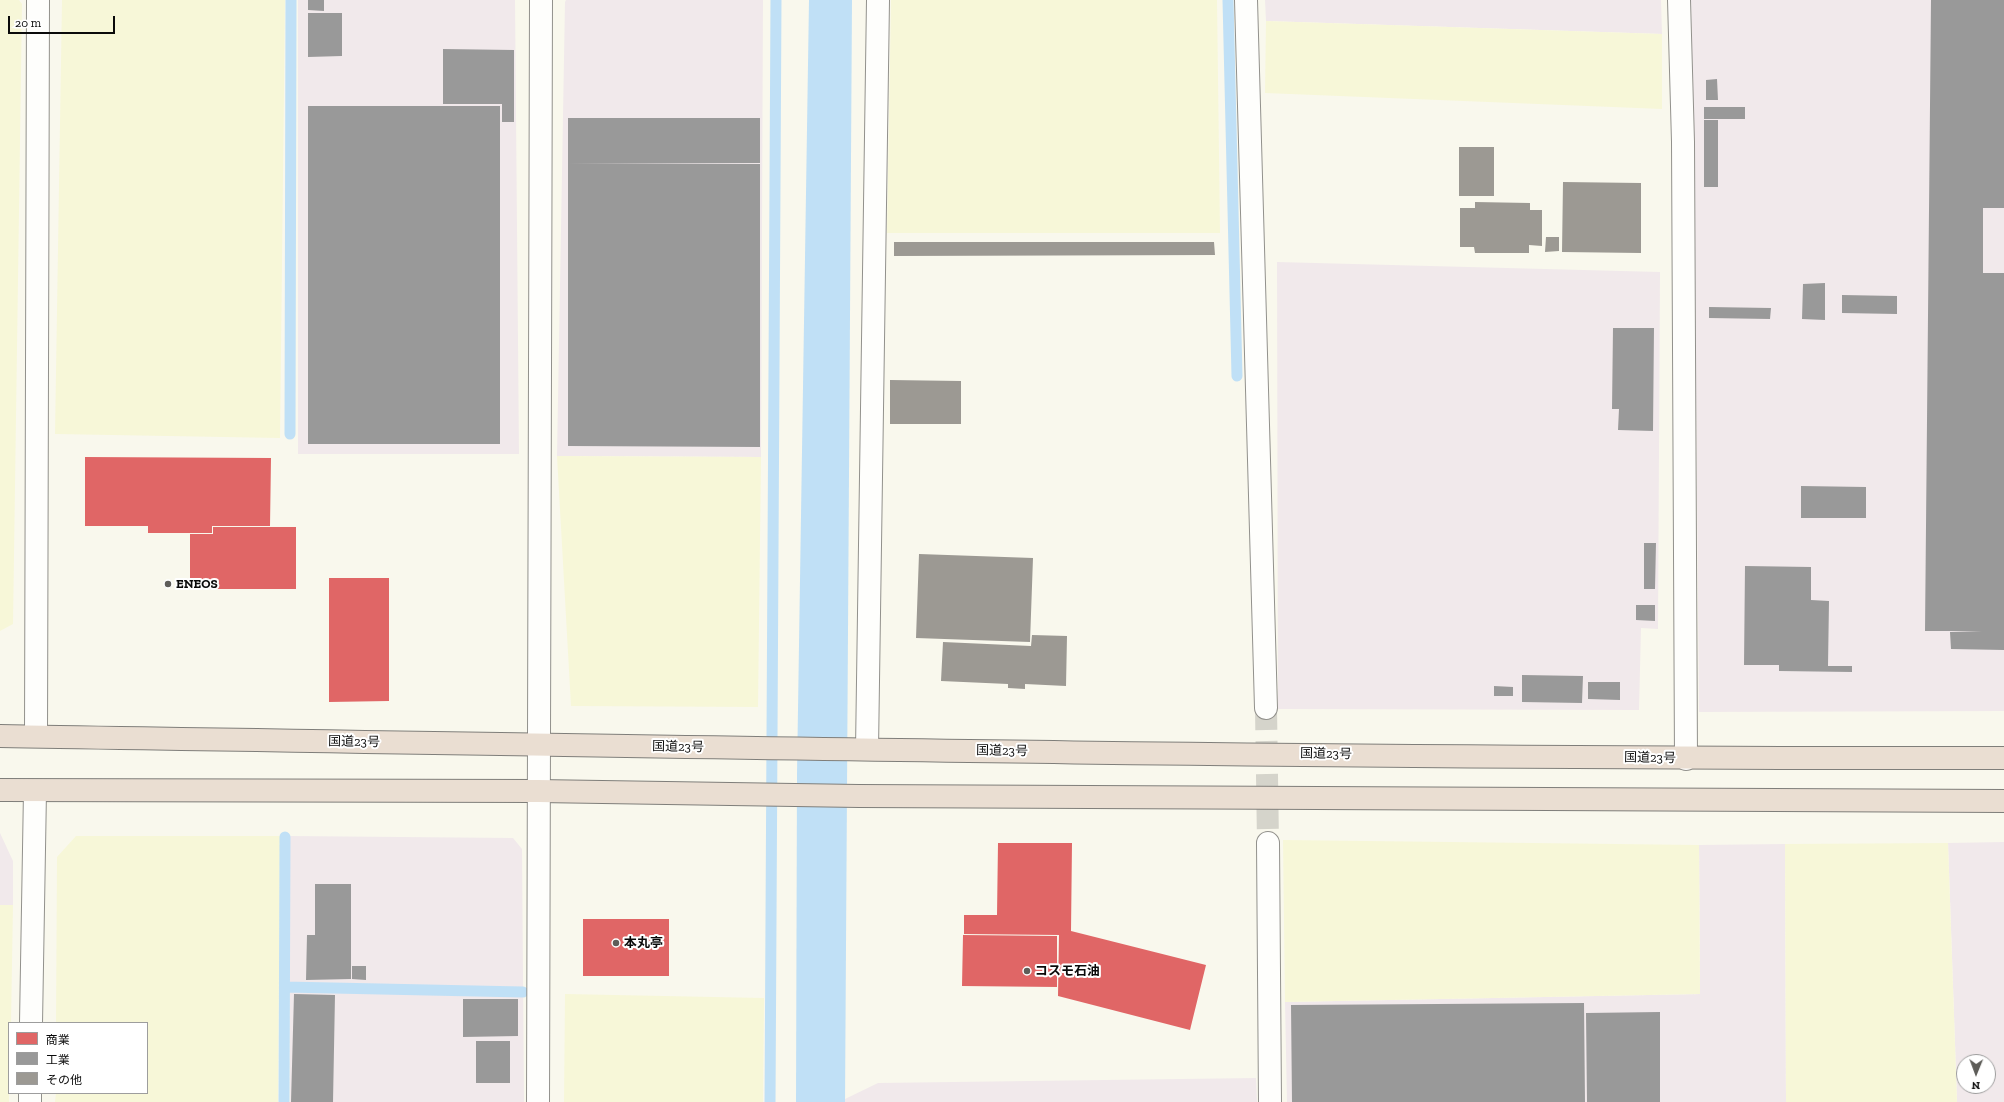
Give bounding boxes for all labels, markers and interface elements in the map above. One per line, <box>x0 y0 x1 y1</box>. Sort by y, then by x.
scale bar <box>10 8 117 34</box>
text: 20 m <box>15 16 41 30</box>
place label: ENEOS <box>176 576 218 592</box>
marker: ENEOS <box>163 579 173 589</box>
street label: 国道23号 <box>328 734 380 750</box>
street label: 国道23号 <box>652 739 704 755</box>
street label: 国道23号 <box>976 743 1028 759</box>
street label: 国道23号 <box>1300 746 1352 762</box>
street label: 国道23号 <box>1624 750 1676 766</box>
place label: 本丸亭 <box>624 935 663 951</box>
marker: 本丸亭 <box>611 938 621 948</box>
place label: コスモ石油 <box>1035 963 1100 979</box>
marker: コスモ石油 <box>1022 966 1032 976</box>
legend <box>8 1022 148 1094</box>
text: 商業 <box>46 1033 70 1047</box>
text: 工業 <box>46 1053 70 1067</box>
north arrow <box>1956 1054 1996 1094</box>
text: その他 <box>46 1073 82 1087</box>
text: N <box>1971 1079 1980 1092</box>

